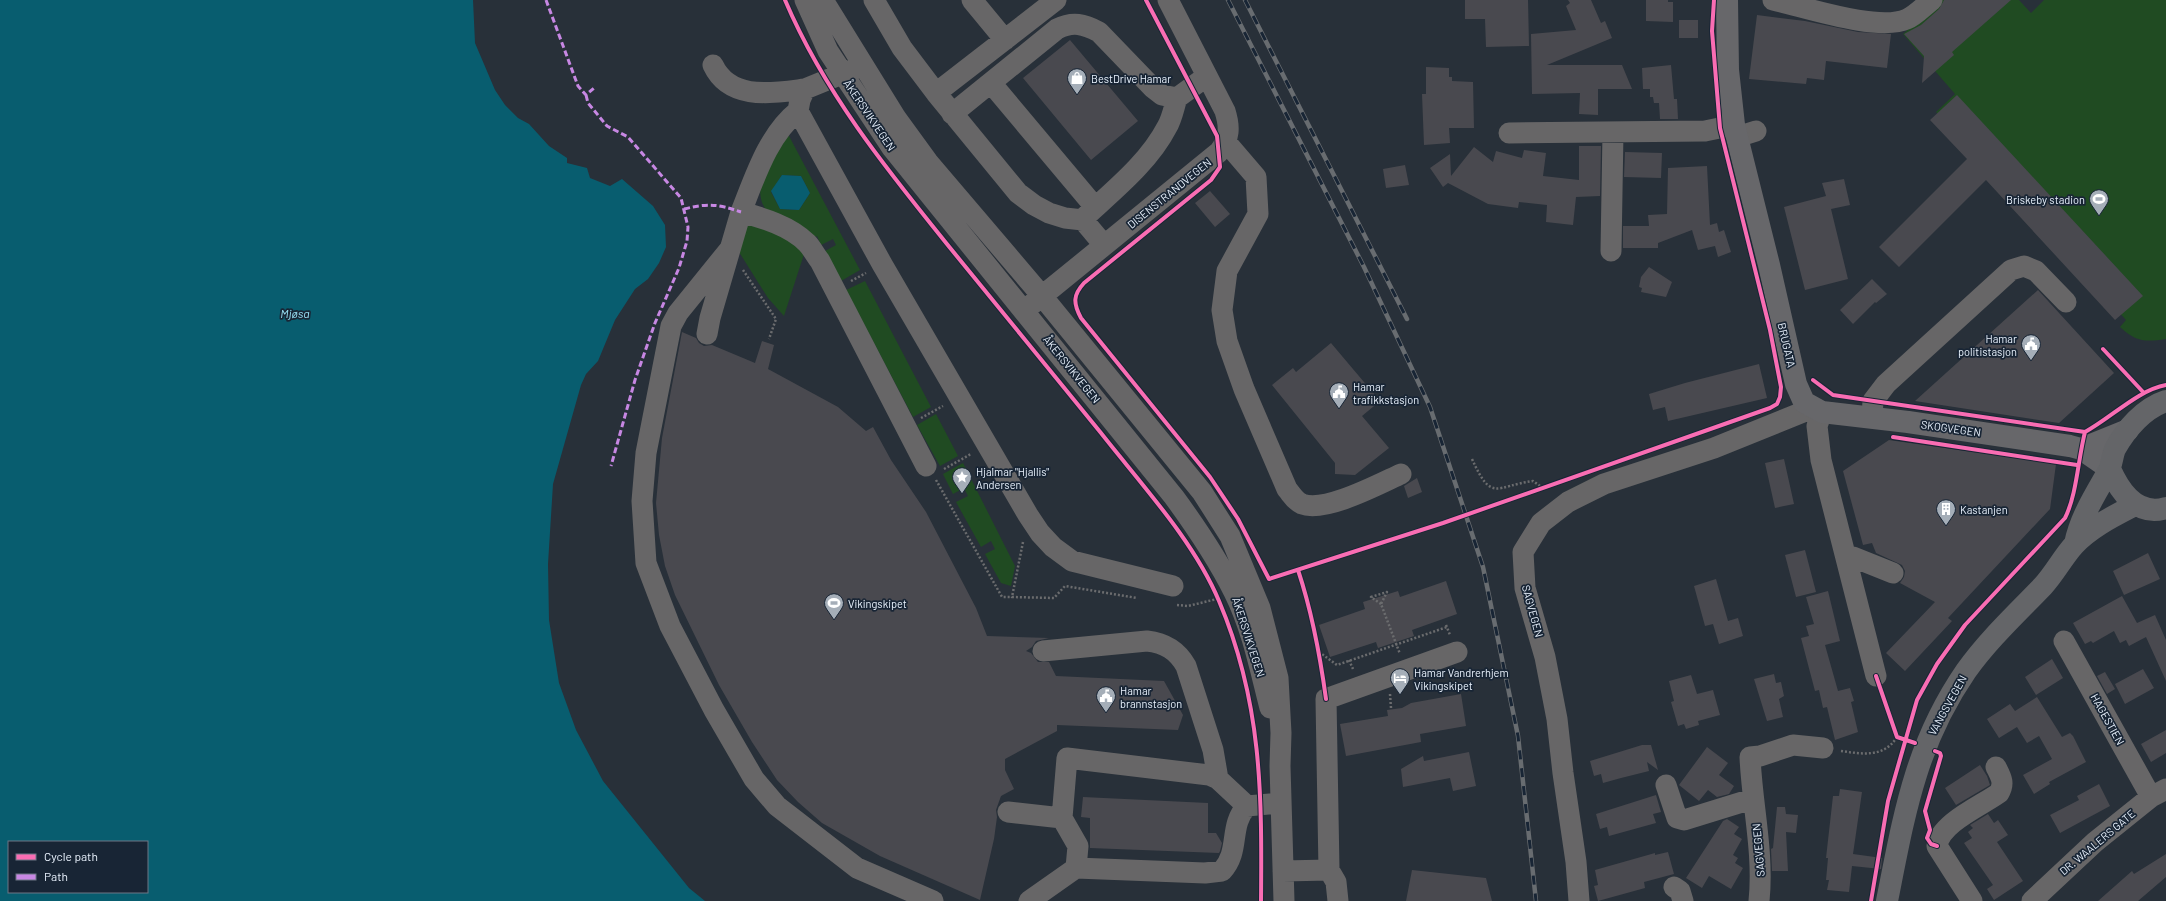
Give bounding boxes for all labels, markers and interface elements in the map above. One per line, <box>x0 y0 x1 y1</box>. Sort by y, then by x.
shop icon: BestDrive Hamar <box>1066 67 1088 95</box>
place label: BestDrive Hamar <box>1091 72 1171 85</box>
street label: ÅKERSVIKVEGEN <box>841 76 899 153</box>
street label: DISENSTRANDVEGEN <box>1124 155 1214 231</box>
sports icon: Briskeby stadion <box>2088 188 2110 216</box>
place label: Briskeby stadion <box>2006 193 2085 206</box>
water label: Mjøsa <box>280 306 310 320</box>
street label: BRUGATA <box>1776 321 1799 369</box>
street label: ÅKERSVIKVEGEN <box>1041 332 1104 405</box>
place label: Hamar politistasjon <box>1958 332 2017 358</box>
public building icon: Hamar politistasjon <box>2020 333 2042 361</box>
place label: Hamar trafikkstasjon <box>1353 380 1419 406</box>
public building icon: Hamar trafikkstasjon <box>1328 381 1350 409</box>
street label: SKOGVEGEN <box>1920 417 1982 439</box>
place label: Hjalmar "Hjallis" Andersen <box>976 465 1049 491</box>
place icon: Hjalmar "Hjallis" Andersen <box>951 466 973 494</box>
building icon: Kastanjen <box>1935 498 1957 526</box>
place label: Kastanjen <box>1960 503 2008 516</box>
street label: SAGVEGEN <box>1520 584 1546 638</box>
sports icon: Vikingskipet <box>823 592 845 620</box>
street label: ÅKERSVIKVEGEN <box>1230 595 1269 678</box>
place label: Vikingskipet <box>848 597 907 610</box>
place label: Hamar Vandrerhjem Vikingskipet <box>1414 666 1509 692</box>
hotel icon: Hamar Vandrerhjem Vikingskipet <box>1389 667 1411 695</box>
street label: VANGSVEGEN <box>1925 673 1969 737</box>
place label: Hamar brannstasjon <box>1120 684 1182 710</box>
public building icon: Hamar brannstasjon <box>1095 685 1117 713</box>
street label: HAGESTIEN <box>2089 691 2127 747</box>
street label: DR. WAALERS GATE <box>2057 806 2138 877</box>
street label: SAGVEGEN <box>1749 823 1767 877</box>
legend <box>8 841 148 893</box>
text: Cycle path <box>44 849 98 863</box>
text: Path <box>44 869 68 883</box>

